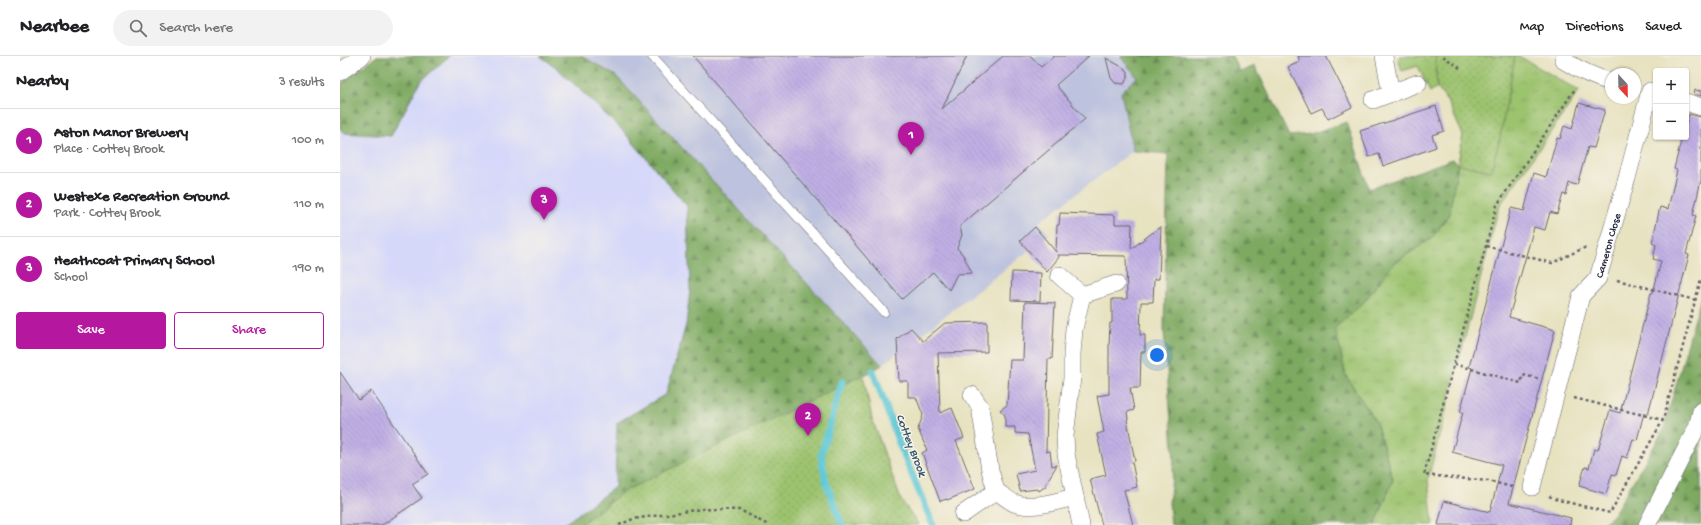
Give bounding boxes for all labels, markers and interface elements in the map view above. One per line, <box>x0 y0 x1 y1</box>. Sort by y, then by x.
search box <box>113 10 393 46</box>
text: Nearbee <box>20 16 89 39</box>
icon: search <box>127 17 149 39</box>
text: Search here <box>159 19 233 37</box>
text: Map <box>1520 19 1544 36</box>
text: Directions <box>1566 19 1623 36</box>
text: Saved <box>1645 19 1681 36</box>
north arrow <box>1605 68 1641 104</box>
map controls <box>1653 68 1689 140</box>
button: + <box>1653 68 1689 104</box>
text: Nearby <box>16 72 69 92</box>
text: 3 results <box>279 75 324 90</box>
button: − <box>1653 104 1689 140</box>
pin: 1 <box>898 122 924 155</box>
text: Aston Manor Brewery <box>54 124 188 142</box>
text: 1 <box>26 133 32 148</box>
text: 100 m <box>292 133 324 148</box>
text: Place · Cottey Brook <box>54 142 164 157</box>
pin: 3 <box>531 187 557 220</box>
text: Westexe Recreation Ground <box>54 188 229 206</box>
text: 2 <box>26 197 32 212</box>
text: 110 m <box>294 197 324 212</box>
text: Park · Cottey Brook <box>54 206 160 221</box>
street label: Cameron Close <box>1594 212 1625 280</box>
text: Heathcoat Primary School <box>54 252 215 270</box>
text: 3 <box>26 261 32 276</box>
text: 190 m <box>293 261 324 276</box>
text: School <box>54 270 88 285</box>
button: Save <box>16 312 166 349</box>
button: Share <box>174 312 324 349</box>
your location <box>1147 345 1167 365</box>
pin: 2 <box>795 403 821 436</box>
water label: Cottey Brook <box>892 413 929 480</box>

